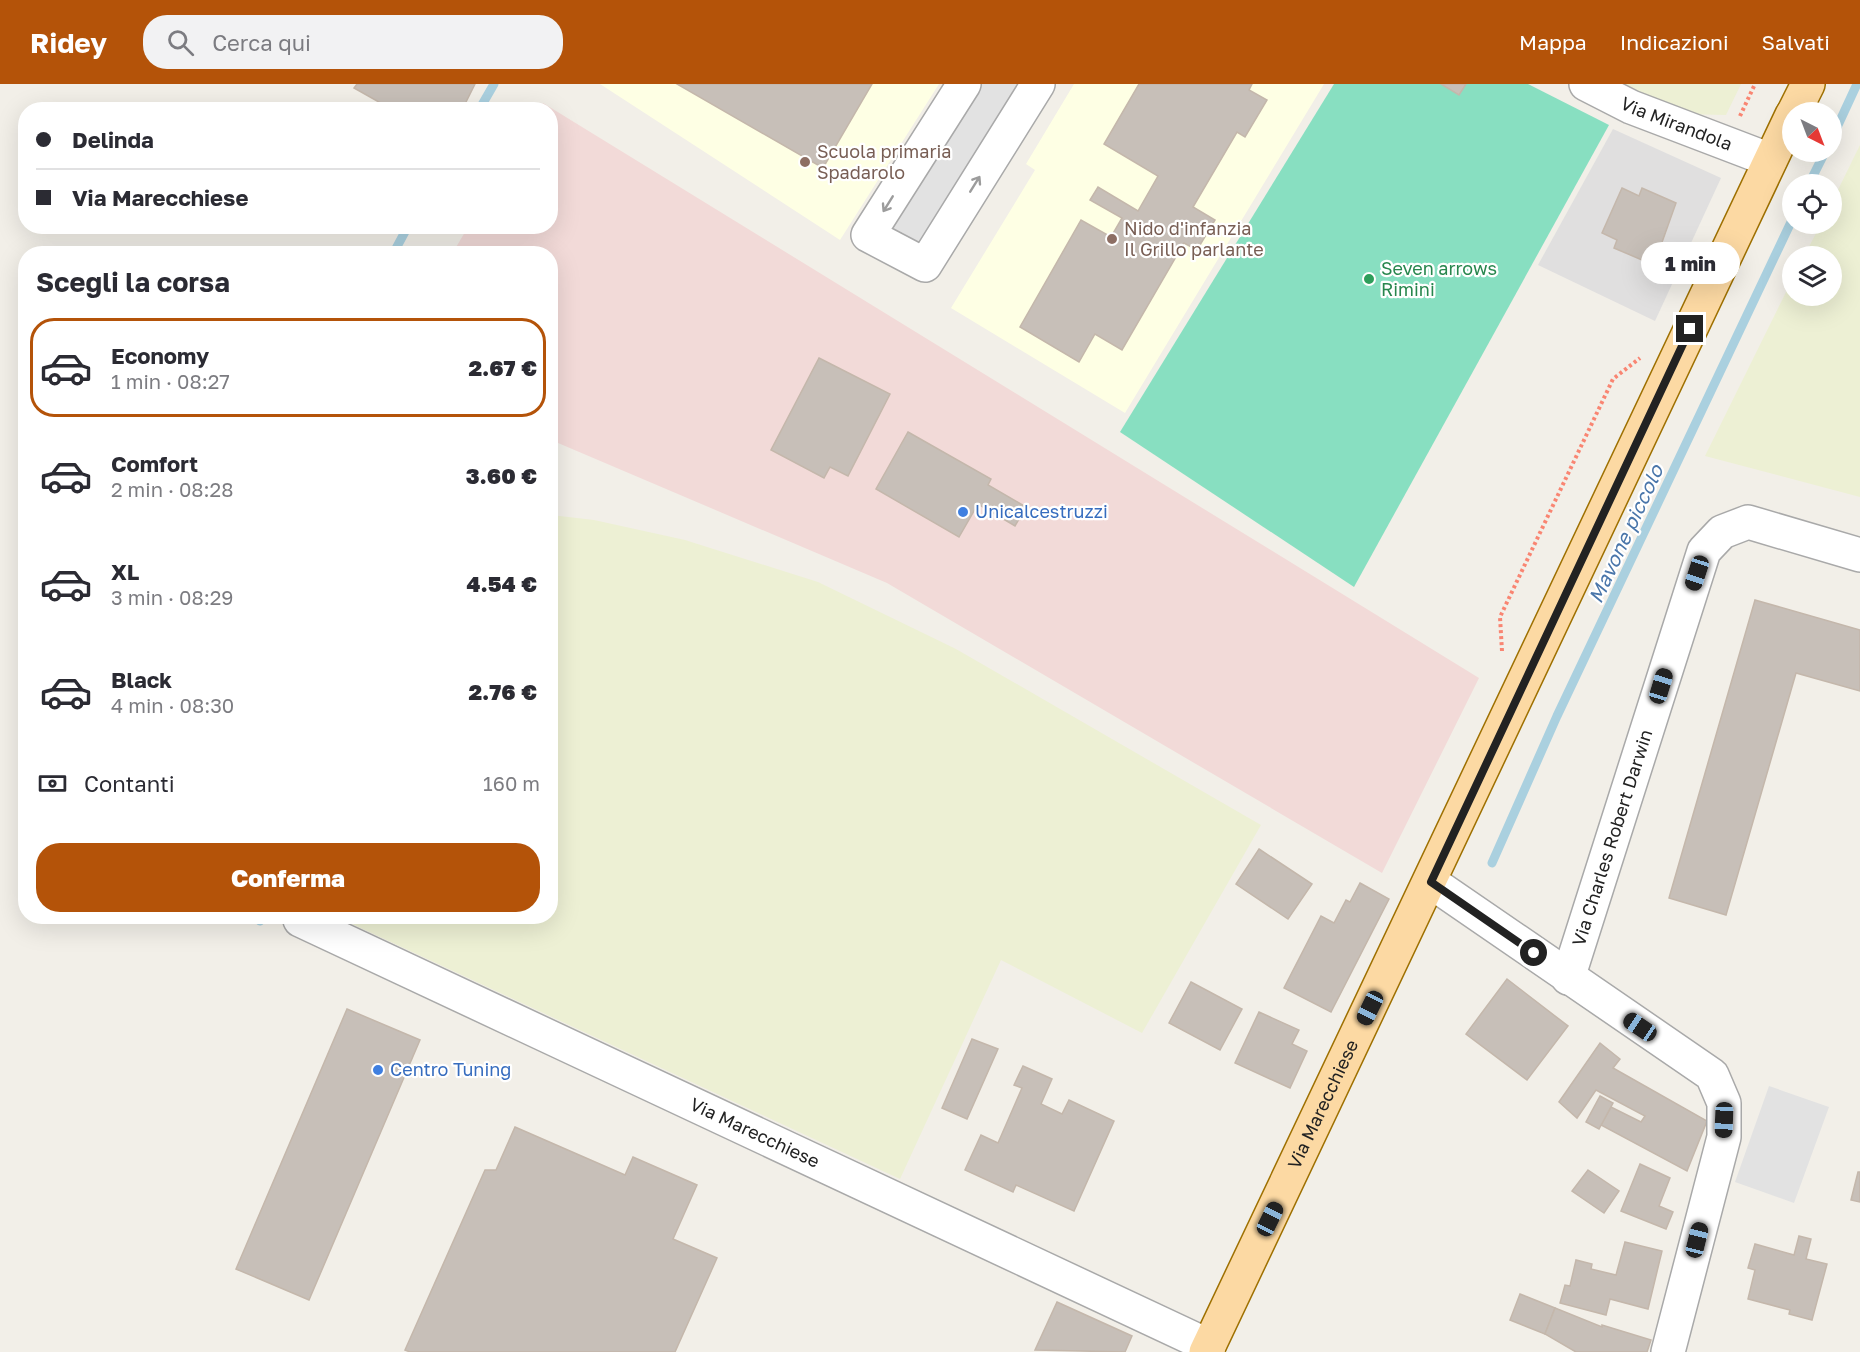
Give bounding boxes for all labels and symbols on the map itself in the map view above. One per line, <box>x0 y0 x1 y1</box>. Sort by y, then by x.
street label: Via Mirandola <box>1617 92 1736 155</box>
north arrow <box>1782 102 1842 162</box>
place label: Scuola primaria Spadarolo <box>817 140 951 183</box>
marker: Scuola primaria Spadarolo <box>798 155 812 169</box>
one-way arrow <box>970 176 982 193</box>
one-way arrow <box>881 195 893 212</box>
place label: Nido d'infanzia Il Grillo parlante <box>1124 217 1264 260</box>
marker: Nido d'infanzia Il Grillo parlante <box>1105 232 1119 246</box>
callout: 1 min <box>1640 242 1740 284</box>
place label: Seven arrows Rimini <box>1381 257 1497 300</box>
marker: Seven arrows Rimini <box>1362 272 1376 286</box>
route end <box>1676 315 1703 342</box>
water label: Mavone piccolo <box>1583 460 1668 606</box>
place label: Unicalcestruzzi <box>975 500 1108 522</box>
marker: Unicalcestruzzi <box>956 505 970 519</box>
car <box>1683 553 1711 593</box>
car <box>1647 666 1675 706</box>
street label: Via Charles Robert Darwin <box>1567 726 1656 949</box>
route start <box>1520 939 1547 966</box>
car <box>1354 988 1386 1028</box>
car <box>1620 1009 1660 1045</box>
street label: Via Marecchiese <box>1282 1036 1362 1172</box>
place label: Centro Tuning <box>390 1058 511 1080</box>
marker: Centro Tuning <box>371 1063 385 1077</box>
street label: Via Marecchiese <box>687 1092 823 1172</box>
car <box>1714 1102 1734 1138</box>
car <box>1254 1199 1286 1239</box>
car <box>1684 1220 1710 1260</box>

